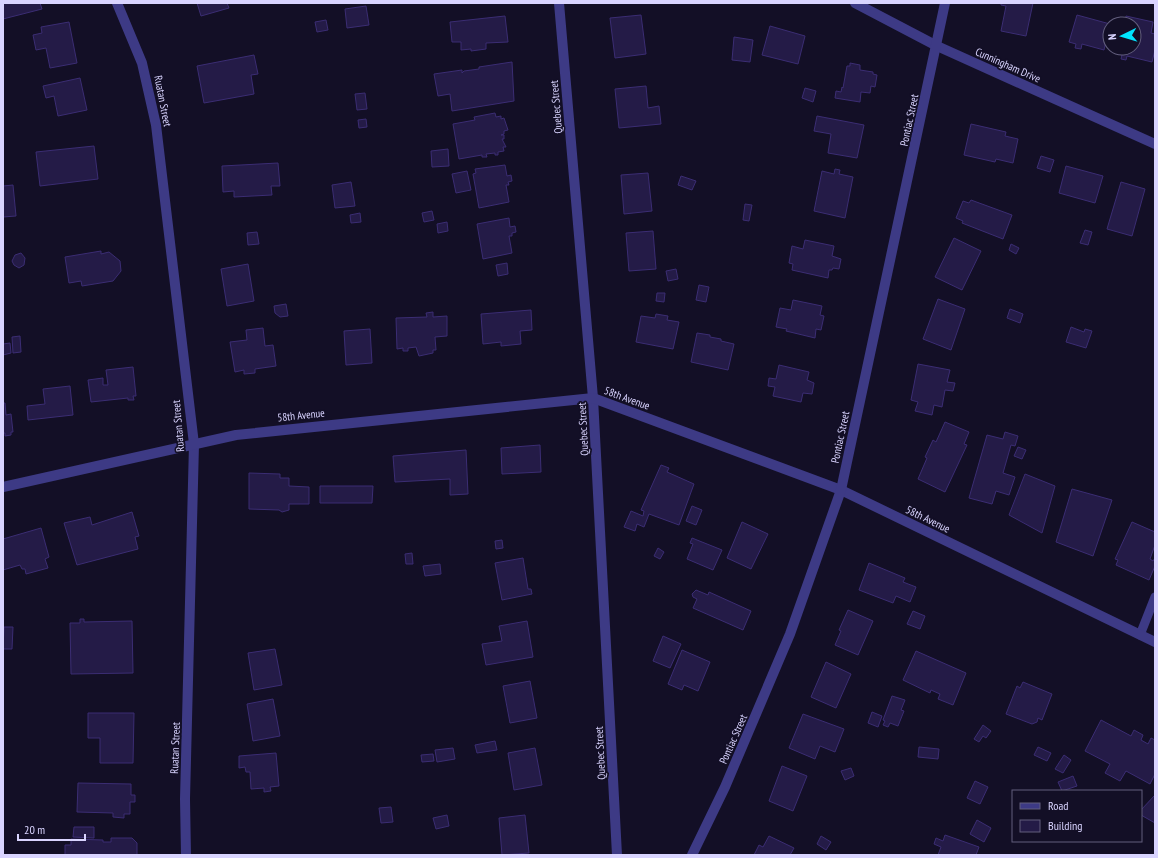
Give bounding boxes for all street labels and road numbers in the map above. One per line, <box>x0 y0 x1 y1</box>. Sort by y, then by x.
street label: Cunningham Drive <box>973 44 1043 86</box>
street label: Ruatan Street <box>151 74 175 128</box>
street label: Quebec Street <box>547 80 565 134</box>
street label: Pontiac Street <box>897 93 921 147</box>
street label: 58th Avenue <box>602 383 652 413</box>
street label: Ruatan Street <box>169 400 187 452</box>
street label: Quebec Street <box>575 402 591 456</box>
street label: 58th Avenue <box>277 406 326 424</box>
street label: Pontiac Street <box>828 410 852 464</box>
street label: 58th Avenue <box>904 502 953 536</box>
street label: Pontiac Street <box>716 712 750 766</box>
street label: Ruatan Street <box>167 722 183 774</box>
street label: Quebec Street <box>592 726 608 780</box>

